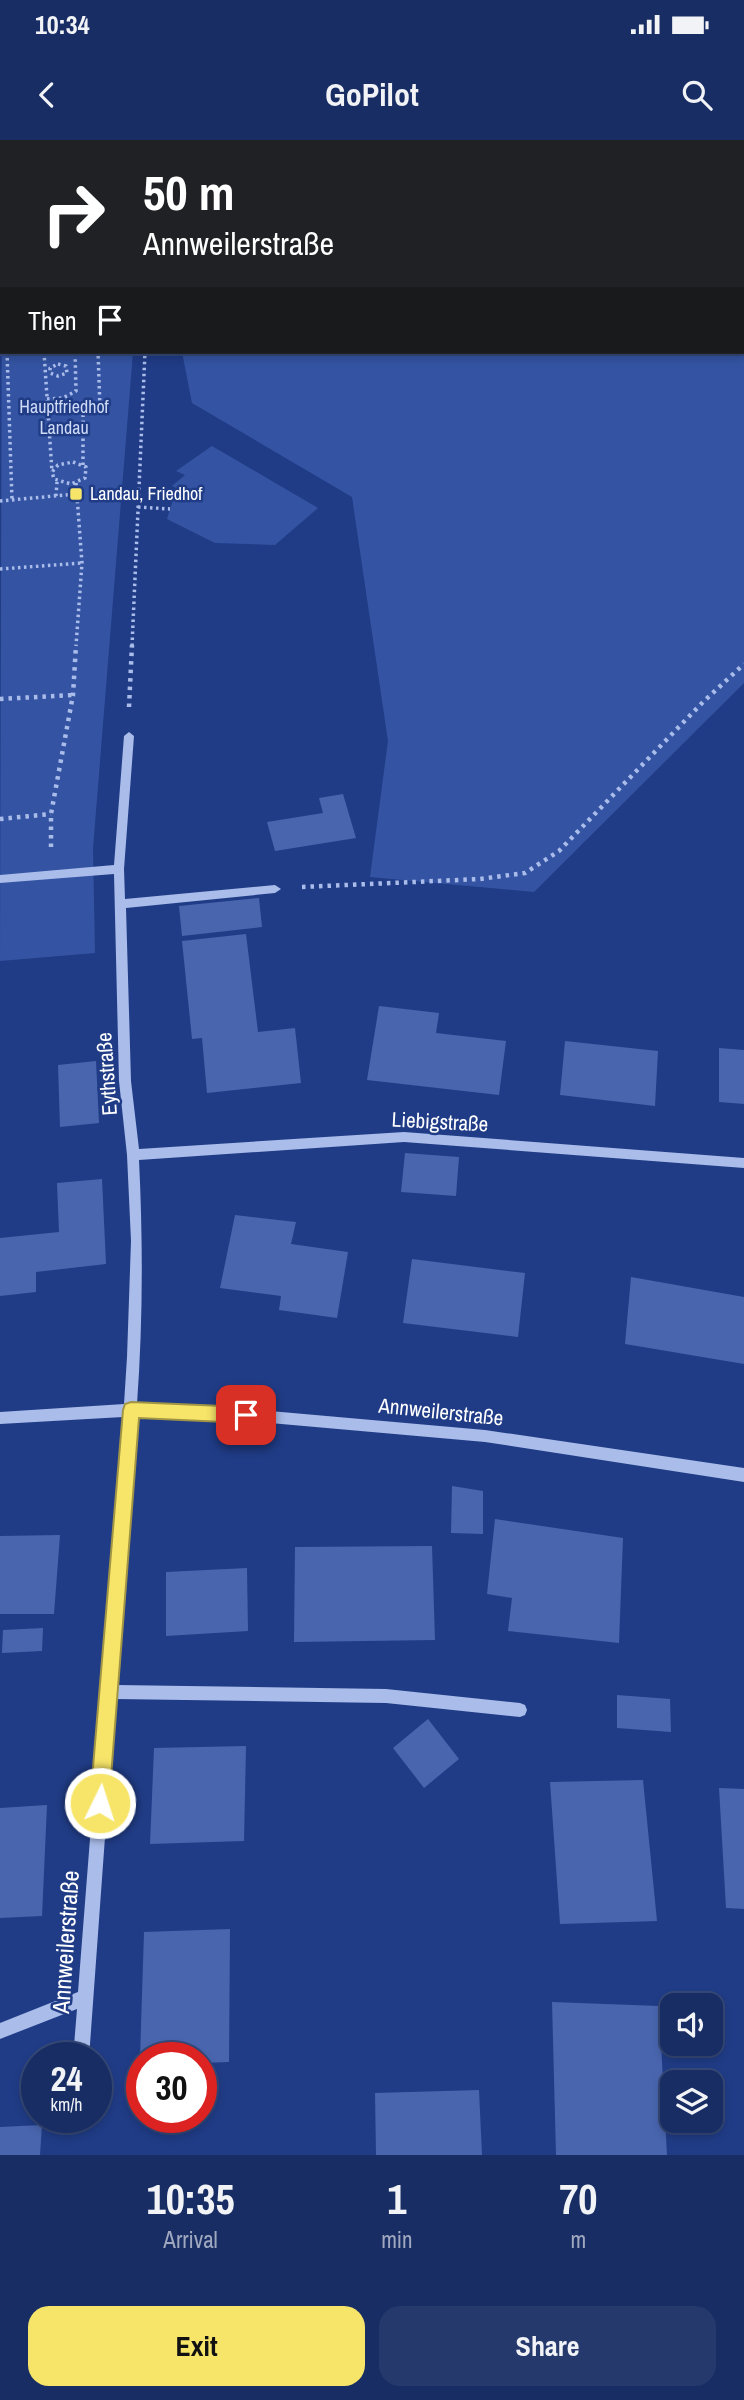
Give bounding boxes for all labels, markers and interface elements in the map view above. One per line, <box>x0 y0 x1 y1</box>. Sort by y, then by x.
text: 10:34 <box>35 7 90 42</box>
text: GoPilot <box>325 73 419 116</box>
icon: back <box>28 76 66 114</box>
icon: search <box>678 76 716 114</box>
text: 50 m <box>143 159 235 225</box>
icon: right <box>28 168 119 259</box>
text: Annweilerstraße <box>143 222 334 265</box>
icon: arrive <box>91 301 129 339</box>
text: Then <box>28 303 77 338</box>
park label: Hauptfriedhof Landau <box>19 394 110 440</box>
place label: Landau, Friedhof <box>90 481 203 506</box>
marker: Landau, Friedhof <box>68 486 84 502</box>
street label: Eythstraße <box>89 1031 124 1117</box>
street label: Liebigstraße <box>391 1104 489 1139</box>
pin <box>216 1385 276 1445</box>
street label: Annweilerstraße <box>376 1390 505 1432</box>
icon: arrive <box>227 1396 265 1434</box>
position arrow <box>63 1766 137 1840</box>
street label: Annweilerstraße <box>44 1869 86 2016</box>
map controls <box>660 1993 723 2133</box>
button: sound <box>660 1993 723 2056</box>
speed limit sign: 30 <box>126 2042 217 2133</box>
text: 24 <box>51 2055 82 2102</box>
button: layers <box>660 2070 723 2133</box>
text: km/h <box>51 2092 83 2117</box>
text: 10:35 <box>147 2171 235 2227</box>
text: 1 <box>387 2171 406 2227</box>
text: 70 <box>559 2171 597 2227</box>
text: Arrival <box>163 2224 218 2255</box>
text: min <box>381 2224 413 2255</box>
text: m <box>570 2224 586 2255</box>
button: Exit <box>28 2306 365 2386</box>
button: Share <box>379 2306 716 2386</box>

